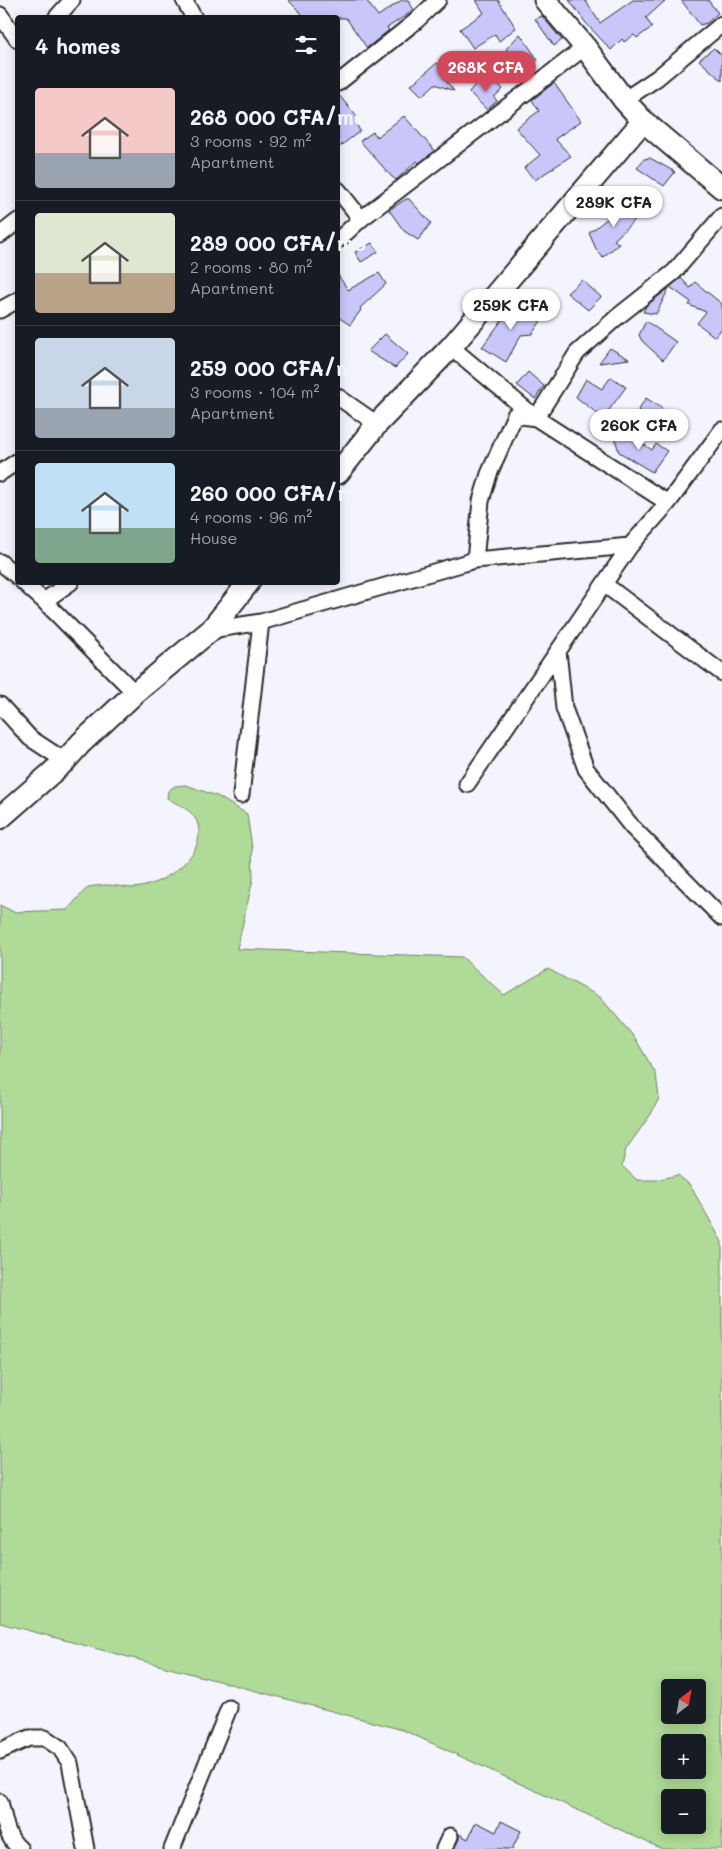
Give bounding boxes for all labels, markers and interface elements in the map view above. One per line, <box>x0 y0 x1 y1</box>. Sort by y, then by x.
icon: filters <box>292 31 320 59</box>
text: 4 homes <box>35 32 121 59</box>
pin: 268K CFA <box>434 51 538 93</box>
text: 268K CFA <box>448 56 524 77</box>
text: 268 000 CFA/mo <box>190 103 366 130</box>
icon: home <box>75 108 135 168</box>
text: 3 rooms · 92 m² <box>190 130 312 151</box>
text: Apartment <box>190 151 275 172</box>
pin: 289K CFA <box>562 186 666 228</box>
text: 289K CFA <box>576 191 652 212</box>
text: 289 000 CFA/mo <box>190 229 366 256</box>
icon: home <box>75 233 135 293</box>
text: 2 rooms · 80 m² <box>190 256 312 277</box>
text: Apartment <box>190 277 275 298</box>
pin: 259K CFA <box>459 288 563 331</box>
text: 259K CFA <box>473 294 549 315</box>
text: 259 000 CFA/mo <box>190 354 366 381</box>
icon: home <box>75 358 135 418</box>
text: 3 rooms · 104 m² <box>190 381 320 402</box>
text: Apartment <box>190 402 275 423</box>
pin: 260K CFA <box>587 408 691 451</box>
text: 260K CFA <box>601 414 677 435</box>
text: 260 000 CFA/mo <box>190 479 367 506</box>
icon: home <box>75 483 135 543</box>
text: 4 rooms · 96 m² <box>190 506 312 527</box>
text: House <box>190 527 237 548</box>
north arrow <box>661 1679 706 1724</box>
map controls <box>661 1679 706 1834</box>
button: + <box>661 1734 706 1779</box>
button: − <box>661 1789 706 1834</box>

